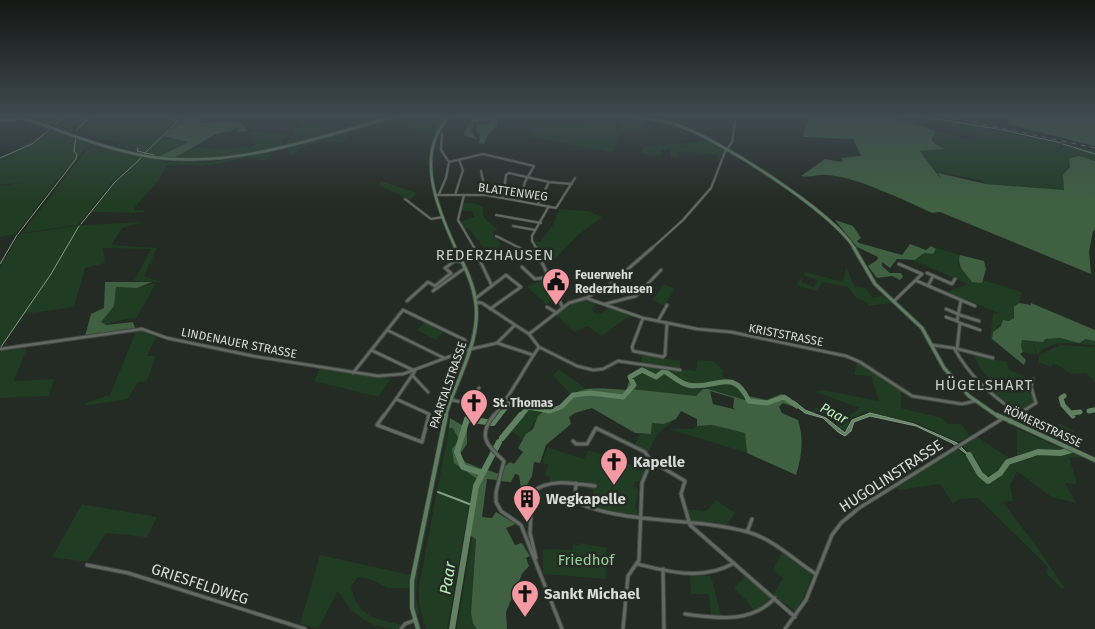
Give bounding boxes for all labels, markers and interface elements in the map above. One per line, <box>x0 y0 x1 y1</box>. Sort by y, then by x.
street label: BLATTENWEG <box>477 180 549 204</box>
district label: REDERZHAUSEN <box>436 246 554 264</box>
public building icon: Feuerwehr Rederzhausen <box>541 267 571 306</box>
place label: Feuerwehr Rederzhausen <box>575 268 653 296</box>
street label: KRISTSTRASSE <box>747 321 825 349</box>
street label: LINDENAUER STRASSE <box>180 325 298 361</box>
street label: PAARTALSTRASSE <box>427 340 469 430</box>
district label: HÜGELSHART <box>935 376 1033 394</box>
church icon: St. Thomas <box>459 388 489 427</box>
place label: St. Thomas <box>493 396 553 410</box>
water label: Paar <box>817 399 851 428</box>
street label: RÖMERSTRASSE <box>1002 400 1085 450</box>
street label: HUGOLINSTRASSE <box>836 436 946 516</box>
church icon: Kapelle <box>599 447 629 486</box>
place label: Kapelle <box>633 453 685 471</box>
building icon: Wegkapelle <box>512 484 542 523</box>
place label: Wegkapelle <box>546 490 626 508</box>
park label: Friedhof <box>558 551 615 569</box>
water label: Paar <box>436 559 460 596</box>
street label: GRIESFELDWEG <box>149 560 251 608</box>
church icon: Sankt Michael <box>510 579 540 618</box>
place label: Sankt Michael <box>544 585 640 603</box>

